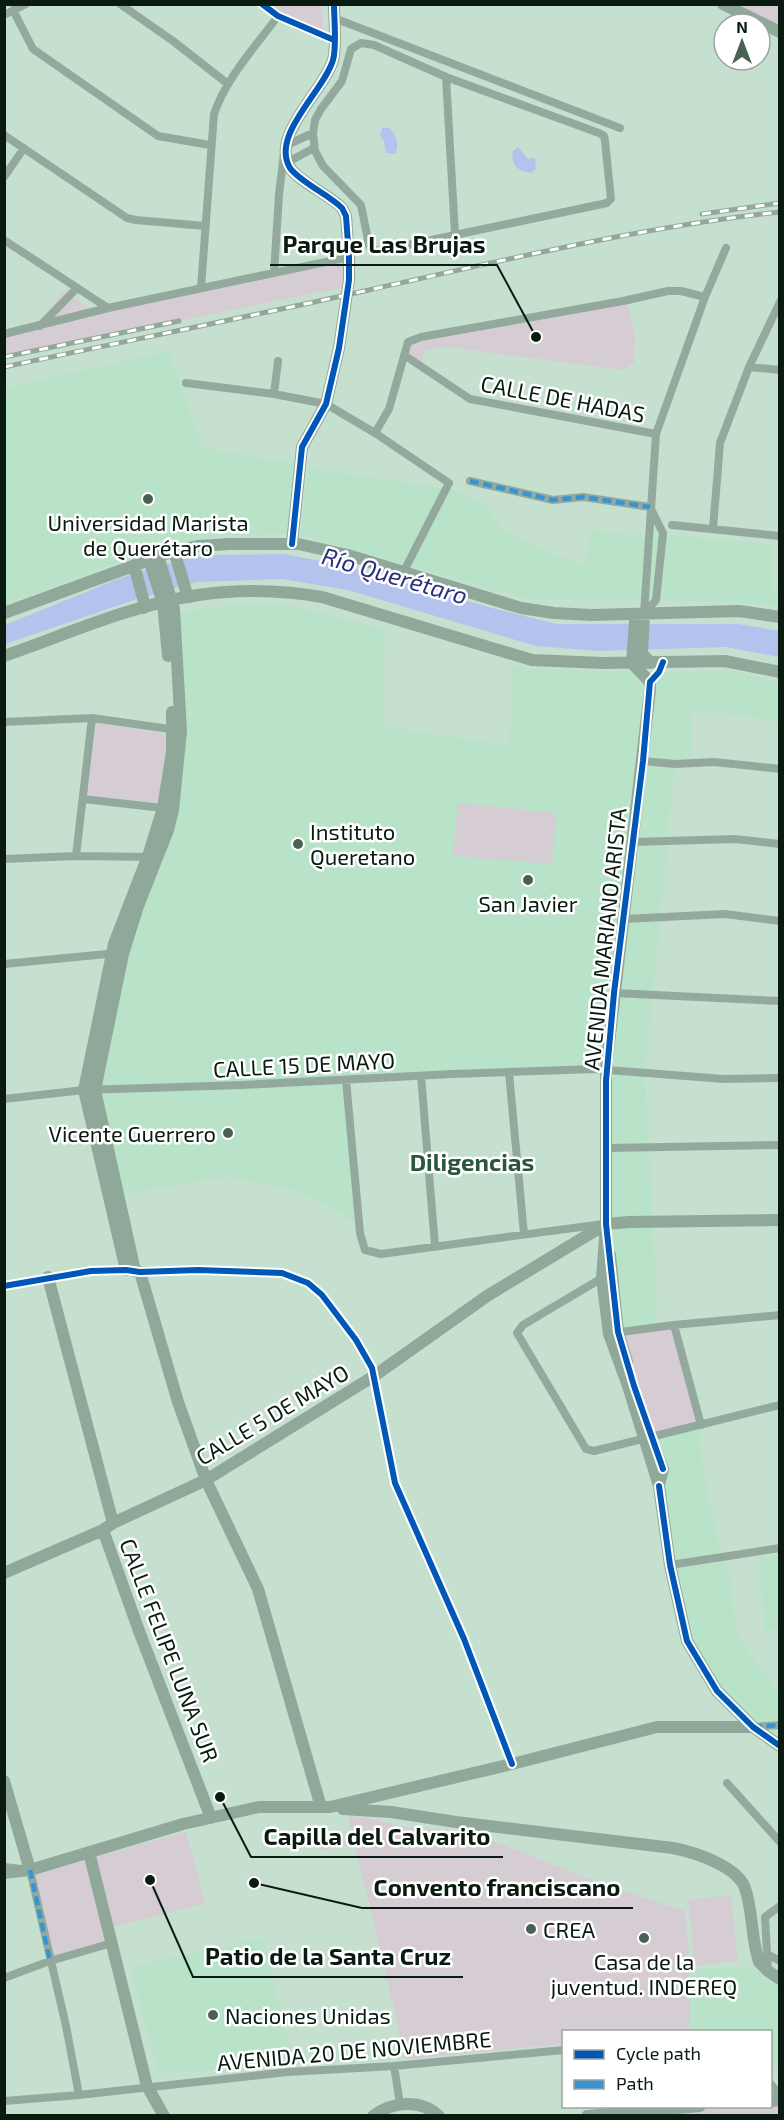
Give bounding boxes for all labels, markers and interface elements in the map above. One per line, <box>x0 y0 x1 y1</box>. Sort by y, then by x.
north arrow <box>712 12 772 72</box>
text: N <box>736 17 748 36</box>
callout: Parque Las Brujas <box>270 223 497 265</box>
text: Parque Las Brujas <box>282 229 486 258</box>
street label: CALLE DE HADAS <box>479 369 647 427</box>
marker: Universidad Marista de Querétaro <box>141 492 155 506</box>
place label: Universidad Marista de Querétaro <box>47 509 249 561</box>
water label: Río Querétaro <box>319 540 471 610</box>
street label: AVENIDA MARIANO ARISTA <box>577 806 631 1071</box>
place label: Instituto Queretano <box>310 818 415 870</box>
marker: Instituto Queretano <box>291 837 305 851</box>
marker: San Javier <box>521 873 535 887</box>
place label: San Javier <box>479 890 578 916</box>
street label: CALLE 15 DE MAYO <box>212 1046 396 1082</box>
place label: Vicente Guerrero <box>48 1120 216 1146</box>
marker: Vicente Guerrero <box>221 1126 235 1140</box>
district label: Diligencias <box>410 1147 534 1176</box>
street label: CALLE 5 DE MAYO <box>191 1358 353 1470</box>
street label: CALLE FELIPE LUNA SUR <box>115 1535 225 1765</box>
callout: Capilla del Calvarito <box>251 1815 503 1857</box>
text: Capilla del Calvarito <box>264 1821 490 1850</box>
callout: Convento franciscano <box>362 1866 633 1908</box>
text: Convento franciscano <box>374 1872 620 1901</box>
place label: CREA <box>543 1916 595 1942</box>
marker: CREA <box>524 1922 538 1936</box>
marker: Casa de la juventud. INDEREQ <box>637 1931 651 1945</box>
callout: Patio de la Santa Cruz <box>193 1935 463 1977</box>
text: Patio de la Santa Cruz <box>205 1941 451 1970</box>
place label: Casa de la juventud. INDEREQ <box>551 1948 737 2000</box>
place label: Naciones Unidas <box>225 2002 391 2028</box>
marker: Naciones Unidas <box>206 2008 220 2022</box>
street label: AVENIDA 20 DE NOVIEMBRE <box>216 2025 492 2075</box>
legend <box>562 2030 772 2108</box>
text: Cycle path <box>616 2042 701 2064</box>
text: Path <box>616 2072 654 2094</box>

